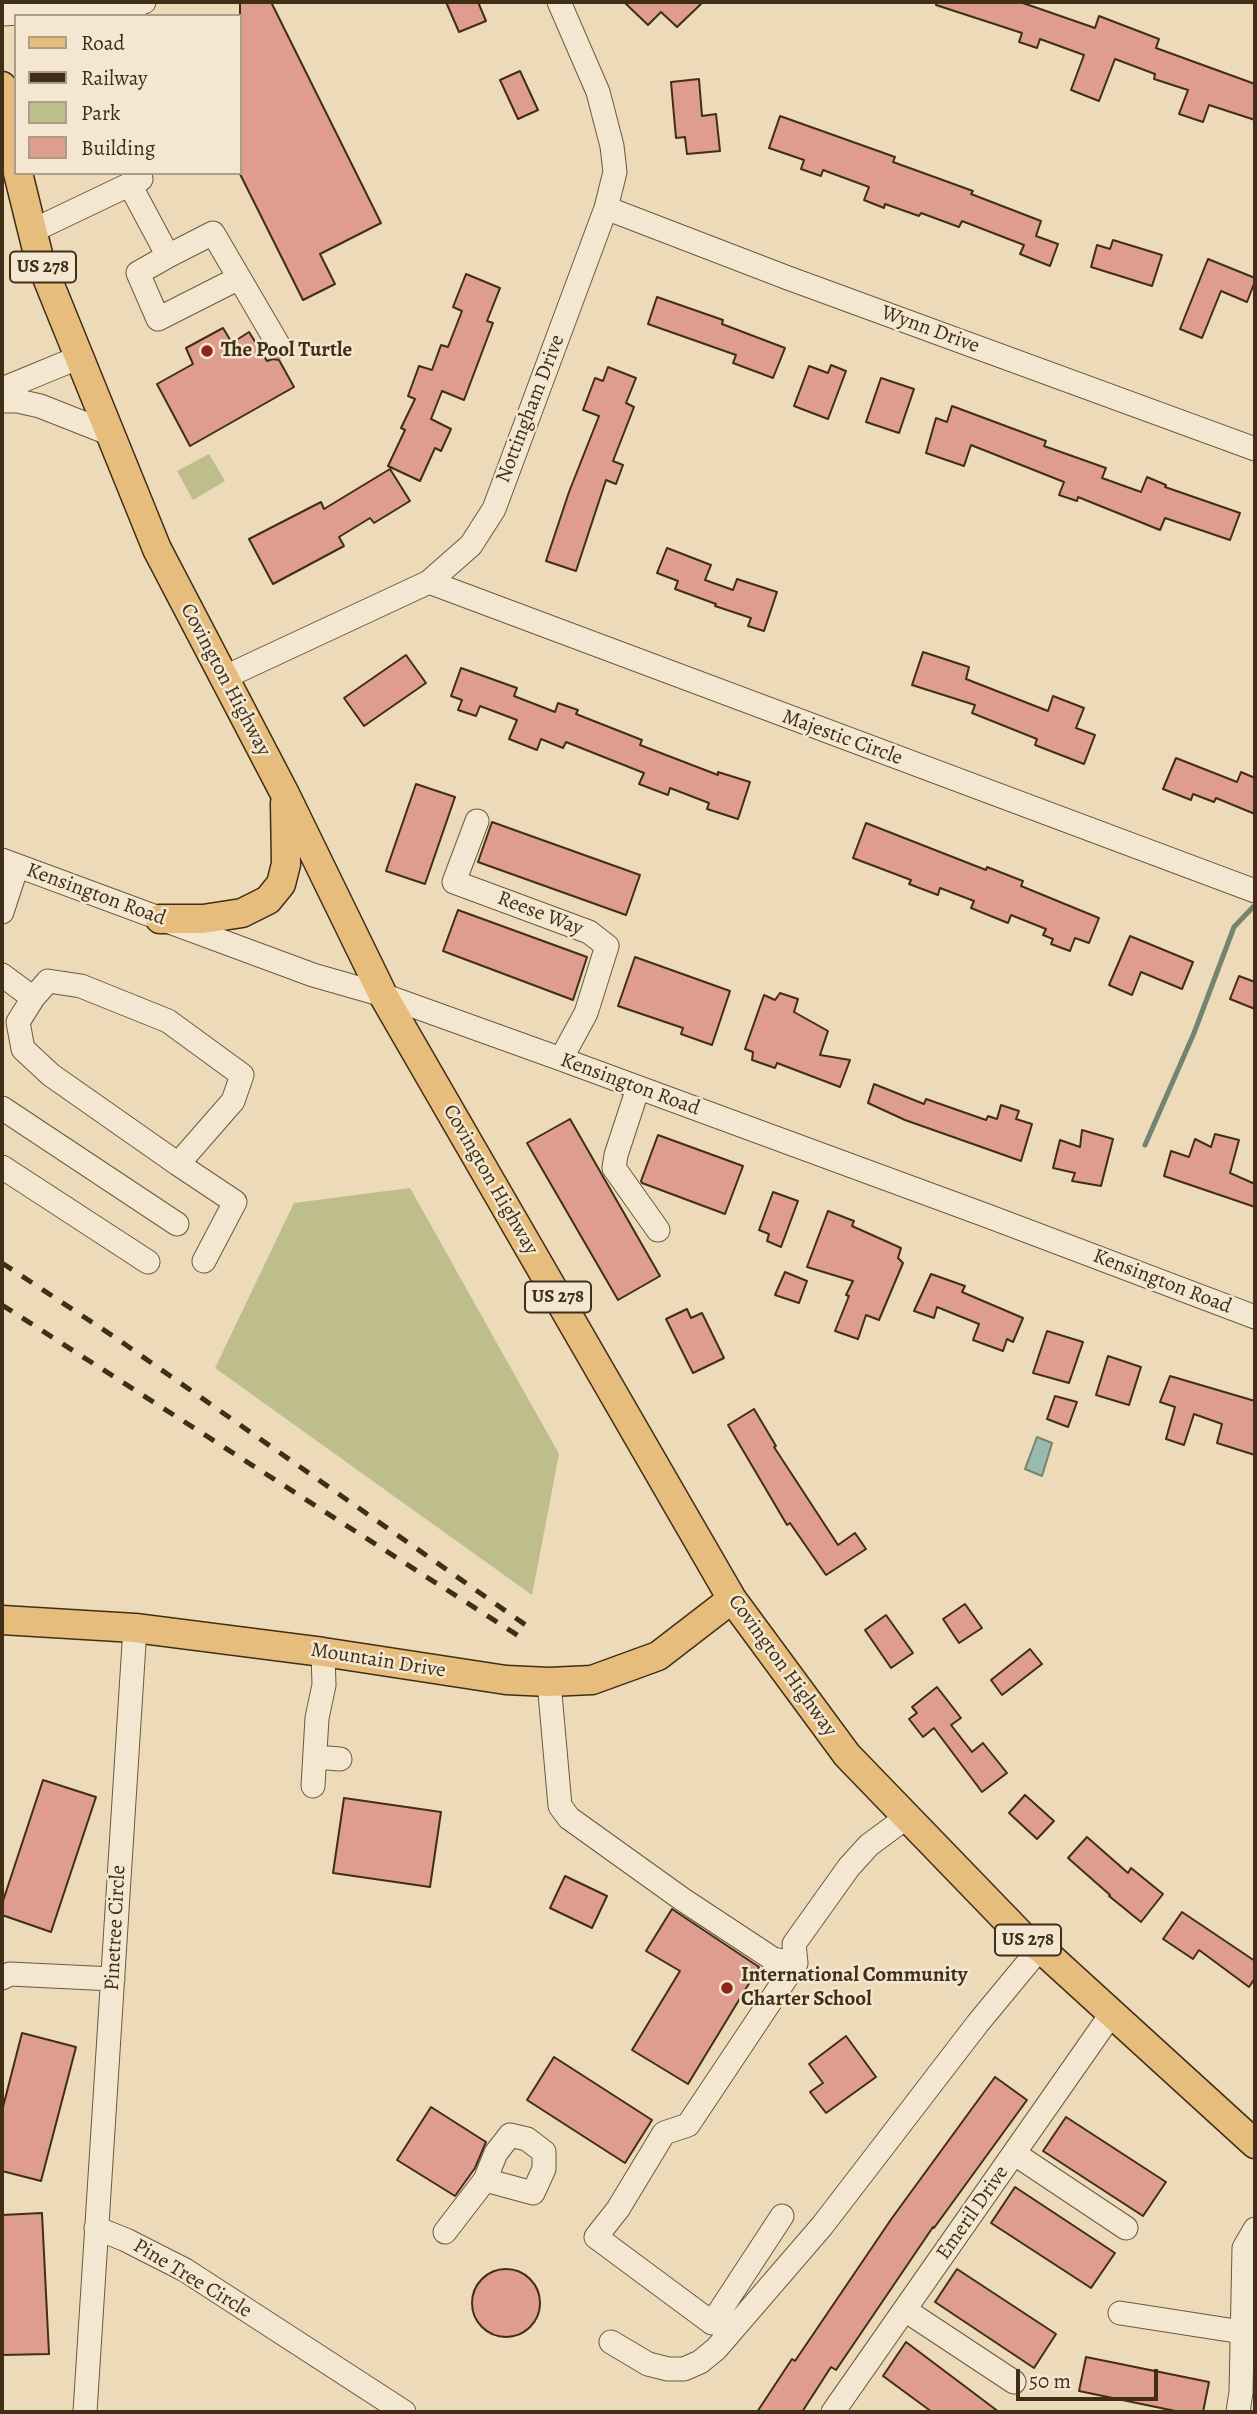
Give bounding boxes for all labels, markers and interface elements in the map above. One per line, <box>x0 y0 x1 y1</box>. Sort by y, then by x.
legend <box>14 14 242 175</box>
text: Road <box>81 29 125 57</box>
text: Railway <box>81 64 147 92</box>
text: Park <box>81 99 120 127</box>
text: Building <box>81 134 155 162</box>
road number: US 278 <box>10 252 76 282</box>
street label: Wynn Drive <box>877 301 983 359</box>
street label: Nottingham Drive <box>491 331 571 487</box>
place label: The Pool Turtle <box>221 338 352 364</box>
marker: The Pool Turtle <box>199 343 215 359</box>
street label: Covington Highway <box>174 599 276 761</box>
street label: Majestic Circle <box>778 705 906 771</box>
street label: Kensington Road <box>23 858 169 932</box>
street label: Reese Way <box>494 886 586 942</box>
street label: Kensington Road <box>557 1048 703 1122</box>
street label: Covington Highway <box>437 1100 543 1260</box>
street label: Kensington Road <box>1089 1244 1235 1320</box>
road number: US 278 <box>525 1282 591 1312</box>
street label: Covington Highway <box>722 1590 842 1742</box>
street label: Mountain Drive <box>309 1638 447 1684</box>
street label: Pinetree Circle <box>100 1865 132 1991</box>
road number: US 278 <box>995 1924 1061 1956</box>
place label: International Community Charter School <box>741 1963 967 2013</box>
marker: International Community Charter School <box>719 1980 735 1996</box>
street label: Emeril Drive <box>931 2161 1015 2265</box>
street label: Pine Tree Circle <box>128 2234 256 2324</box>
scale bar <box>1019 2354 1161 2398</box>
text: 50 m <box>1029 2367 1071 2395</box>

